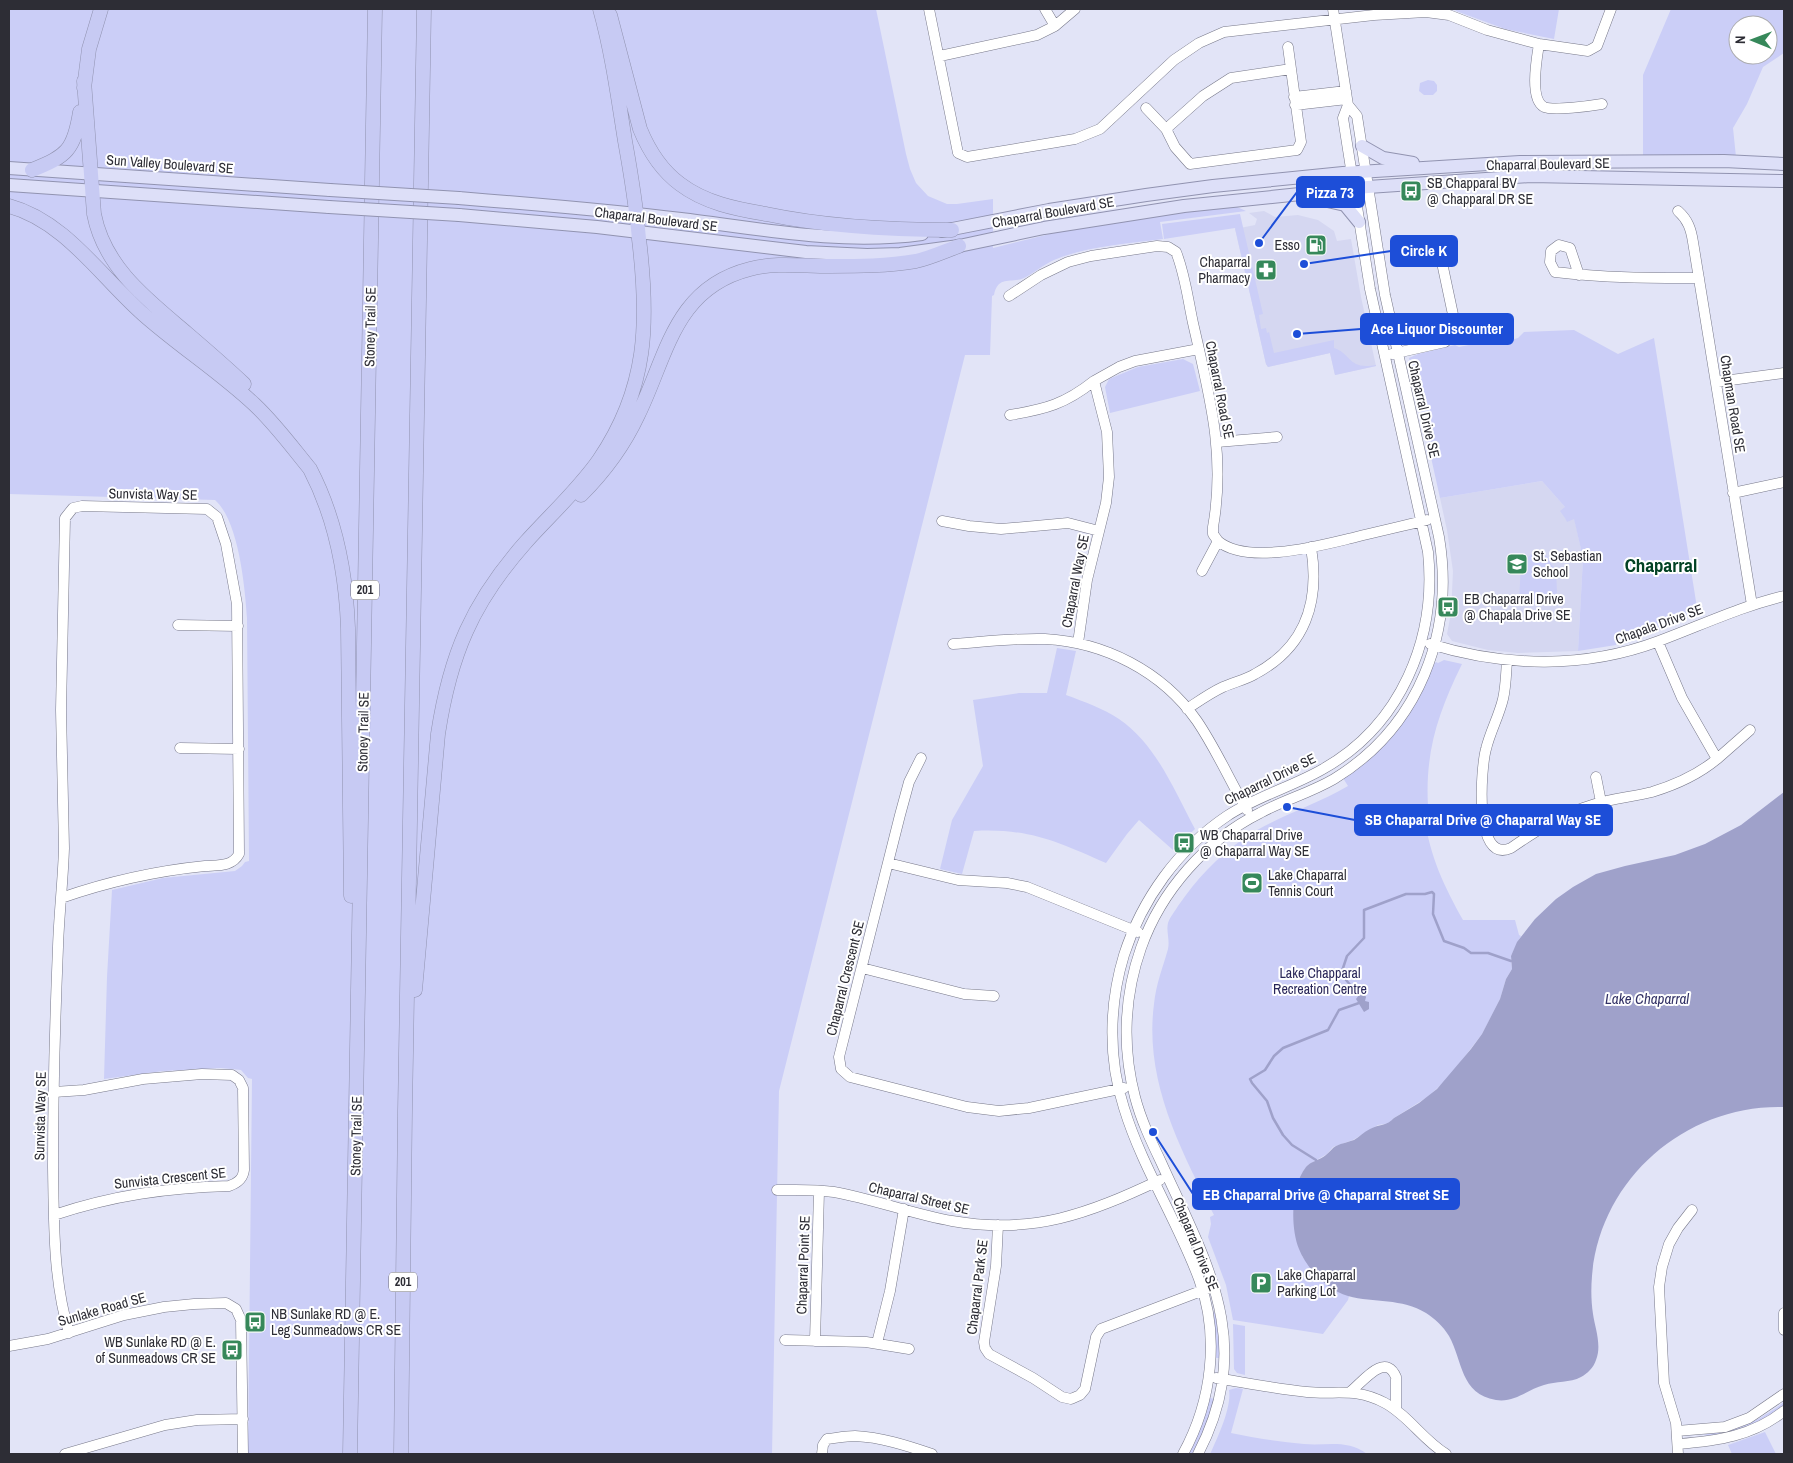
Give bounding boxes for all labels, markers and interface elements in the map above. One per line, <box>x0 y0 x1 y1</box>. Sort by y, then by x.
north arrow <box>1728 15 1778 65</box>
text: N <box>1731 35 1749 44</box>
street label: Sun Valley Boulevard SE <box>106 151 234 177</box>
street label: Chaparral Boulevard SE <box>1486 154 1610 174</box>
place label: SB Chapparal BV @ Chapparal DR SE <box>1427 174 1533 208</box>
callout: Pizza 73 <box>1297 177 1364 207</box>
bus stop icon: SB Chapparal BV @ Chapparal DR SE <box>1399 179 1423 203</box>
text: Pizza 73 <box>1306 182 1354 203</box>
street label: Chaparral Boulevard SE <box>990 192 1116 232</box>
street label: Chaparral Boulevard SE <box>593 203 719 235</box>
fuel station icon: Esso <box>1304 233 1328 257</box>
place label: Esso <box>1274 236 1300 254</box>
callout: Circle K <box>1391 236 1457 266</box>
text: Circle K <box>1401 240 1447 261</box>
place label: Chaparral Pharmacy <box>1198 253 1250 287</box>
pharmacy icon: Chaparral Pharmacy <box>1254 258 1278 282</box>
street label: Stoney Trail SE <box>360 287 380 367</box>
callout: Ace Liquor Discounter <box>1361 314 1513 344</box>
text: Ace Liquor Discounter <box>1371 318 1503 339</box>
street label: Chaparral Road SE <box>1202 339 1238 441</box>
street label: Chapman Road SE <box>1716 354 1750 454</box>
street label: Chaparral Drive SE <box>1404 358 1444 460</box>
street label: Sunvista Way SE <box>108 484 198 504</box>
street label: Chaparral Way SE <box>1057 533 1093 629</box>
place label: St. Sebastian School <box>1533 547 1602 581</box>
school or university icon: St. Sebastian School <box>1505 552 1529 576</box>
district label: Chaparral <box>1625 552 1697 578</box>
road number: 201 <box>351 580 379 600</box>
place label: EB Chaparral Drive @ Chapala Drive SE <box>1464 590 1571 624</box>
bus stop icon: EB Chaparral Drive @ Chapala Drive SE <box>1436 595 1460 619</box>
street label: Chapala Drive SE <box>1613 600 1705 648</box>
street label: Stoney Trail SE <box>353 692 373 772</box>
street label: Chaparral Drive SE <box>1221 749 1319 809</box>
callout: SB Chaparral Drive @ Chaparral Way SE <box>1355 805 1612 835</box>
text: SB Chaparral Drive @ Chaparral Way SE <box>1365 809 1601 830</box>
place label: WB Chaparral Drive @ Chaparral Way SE <box>1200 826 1309 860</box>
bus stop icon: WB Chaparral Drive @ Chaparral Way SE <box>1172 831 1196 855</box>
place label: Lake Chaparral Tennis Court <box>1268 866 1346 900</box>
sports icon: Lake Chaparral Tennis Court <box>1240 871 1264 895</box>
street label: Chaparral Crescent SE <box>822 919 868 1037</box>
park label: Lake Chapparal Recreation Centre <box>1273 964 1367 998</box>
water label: Lake Chaparral <box>1605 988 1689 1009</box>
street label: Sunvista Way SE <box>30 1071 50 1161</box>
street label: Stoney Trail SE <box>346 1096 366 1176</box>
street label: Sunvista Crescent SE <box>113 1163 227 1193</box>
street label: Chaparral Street SE <box>867 1178 971 1218</box>
callout: EB Chaparral Drive @ Chaparral Street SE <box>1193 1179 1459 1209</box>
text: EB Chaparral Drive @ Chaparral Street SE <box>1203 1184 1449 1205</box>
street label: Chaparral Drive SE <box>1169 1194 1223 1294</box>
street label: Chaparral Point SE <box>792 1215 814 1315</box>
street label: Chaparral Park SE <box>962 1238 992 1336</box>
place label: Lake Chaparral Parking Lot <box>1277 1266 1355 1300</box>
parking icon: Lake Chaparral Parking Lot <box>1249 1271 1273 1295</box>
road number: 201 <box>389 1272 417 1291</box>
street label: Sunlake Road SE <box>56 1288 148 1330</box>
place label: NB Sunlake RD @ E. Leg Sunmeadows CR SE <box>271 1305 401 1339</box>
bus stop icon: NB Sunlake RD @ E. Leg Sunmeadows CR SE <box>243 1310 267 1334</box>
place label: WB Sunlake RD @ E. of Sunmeadows CR SE <box>95 1333 216 1367</box>
bus stop icon: WB Sunlake RD @ E. of Sunmeadows CR SE <box>220 1338 244 1362</box>

